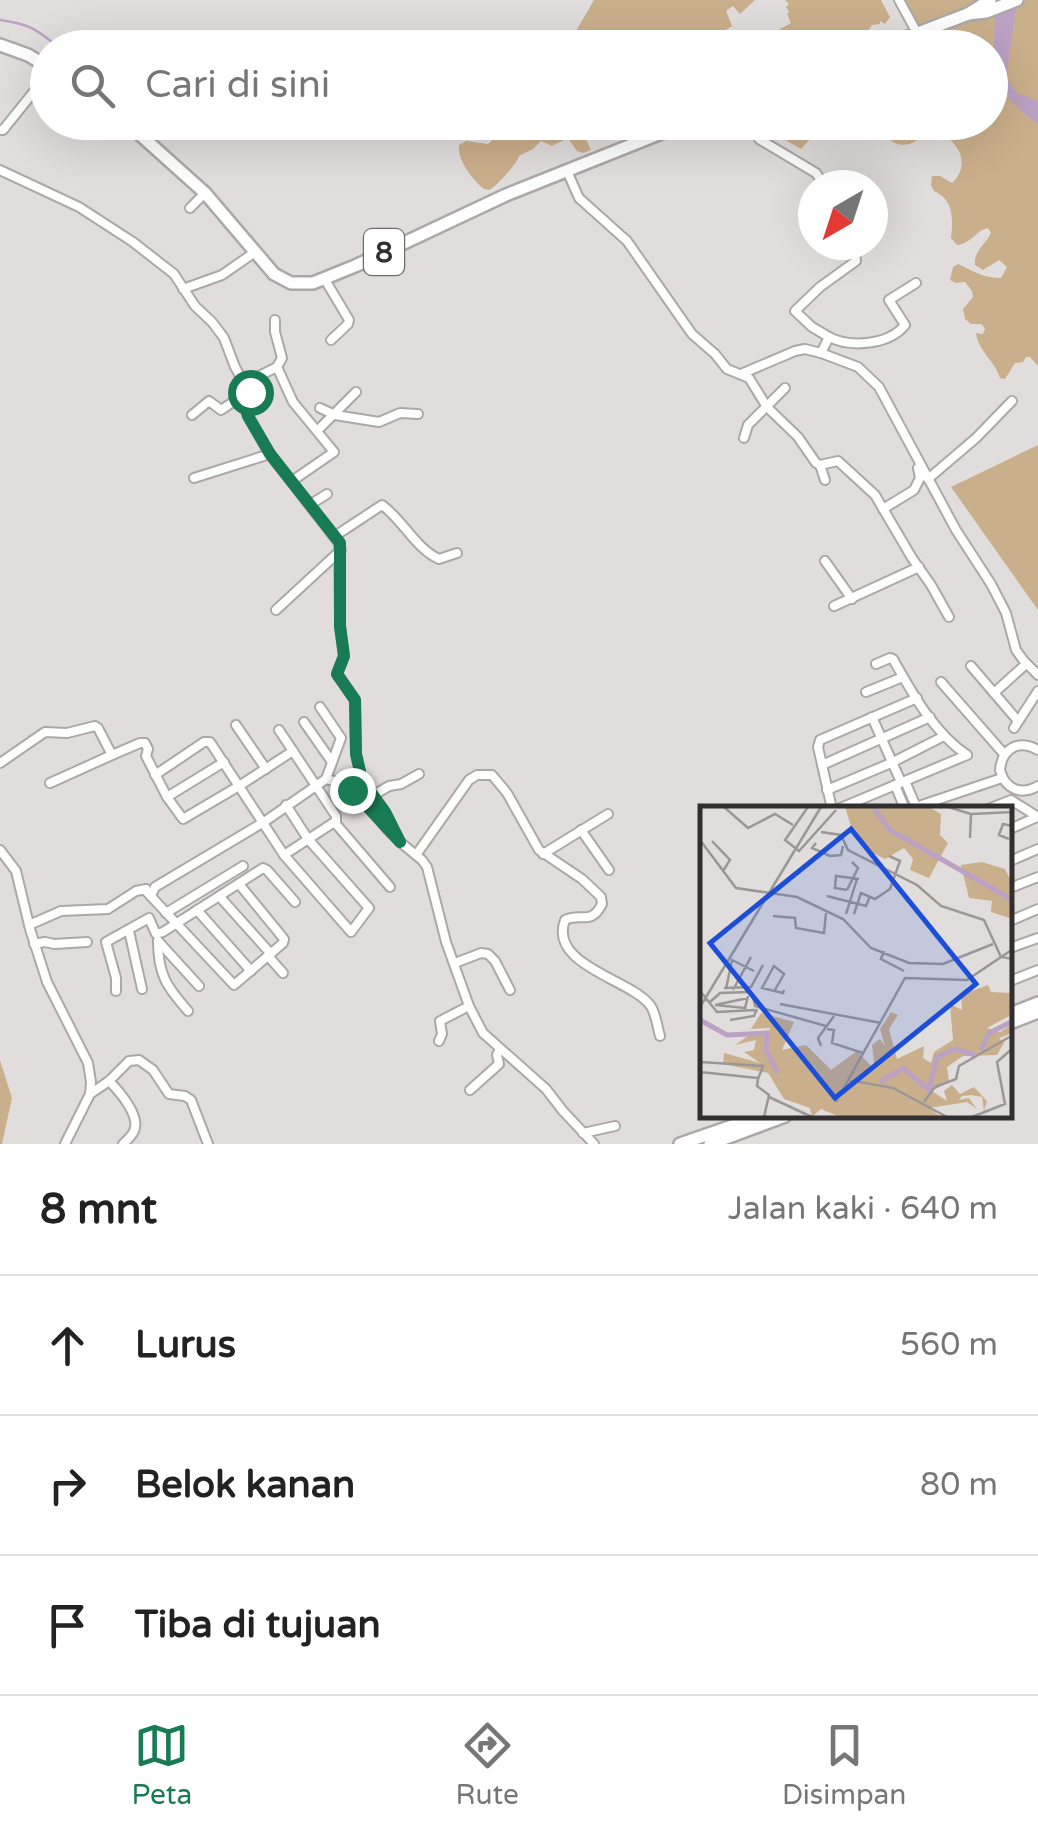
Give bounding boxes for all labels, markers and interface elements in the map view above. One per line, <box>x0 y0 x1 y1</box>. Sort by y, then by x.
search box <box>30 30 1008 140</box>
icon: search <box>65 58 120 113</box>
text: Cari di sini <box>145 62 330 108</box>
north arrow <box>798 170 888 260</box>
road number: 8 <box>364 229 404 275</box>
route start <box>228 370 274 416</box>
route end <box>330 768 376 814</box>
inset map <box>700 806 1013 1119</box>
text: 8 mnt <box>40 1184 157 1235</box>
text: Jalan kaki · 640 m <box>728 1190 998 1228</box>
icon: ahead <box>40 1318 95 1373</box>
text: Lurus <box>135 1322 236 1368</box>
text: 560 m <box>900 1326 998 1364</box>
icon: right <box>40 1458 95 1513</box>
text: Belok kanan <box>135 1462 355 1508</box>
text: 80 m <box>920 1466 998 1504</box>
icon: arrive <box>40 1598 95 1653</box>
text: Tiba di tujuan <box>135 1602 381 1648</box>
tab: Peta <box>132 1718 192 1812</box>
tab: Rute <box>456 1718 519 1812</box>
tab: Disimpan <box>782 1718 906 1812</box>

